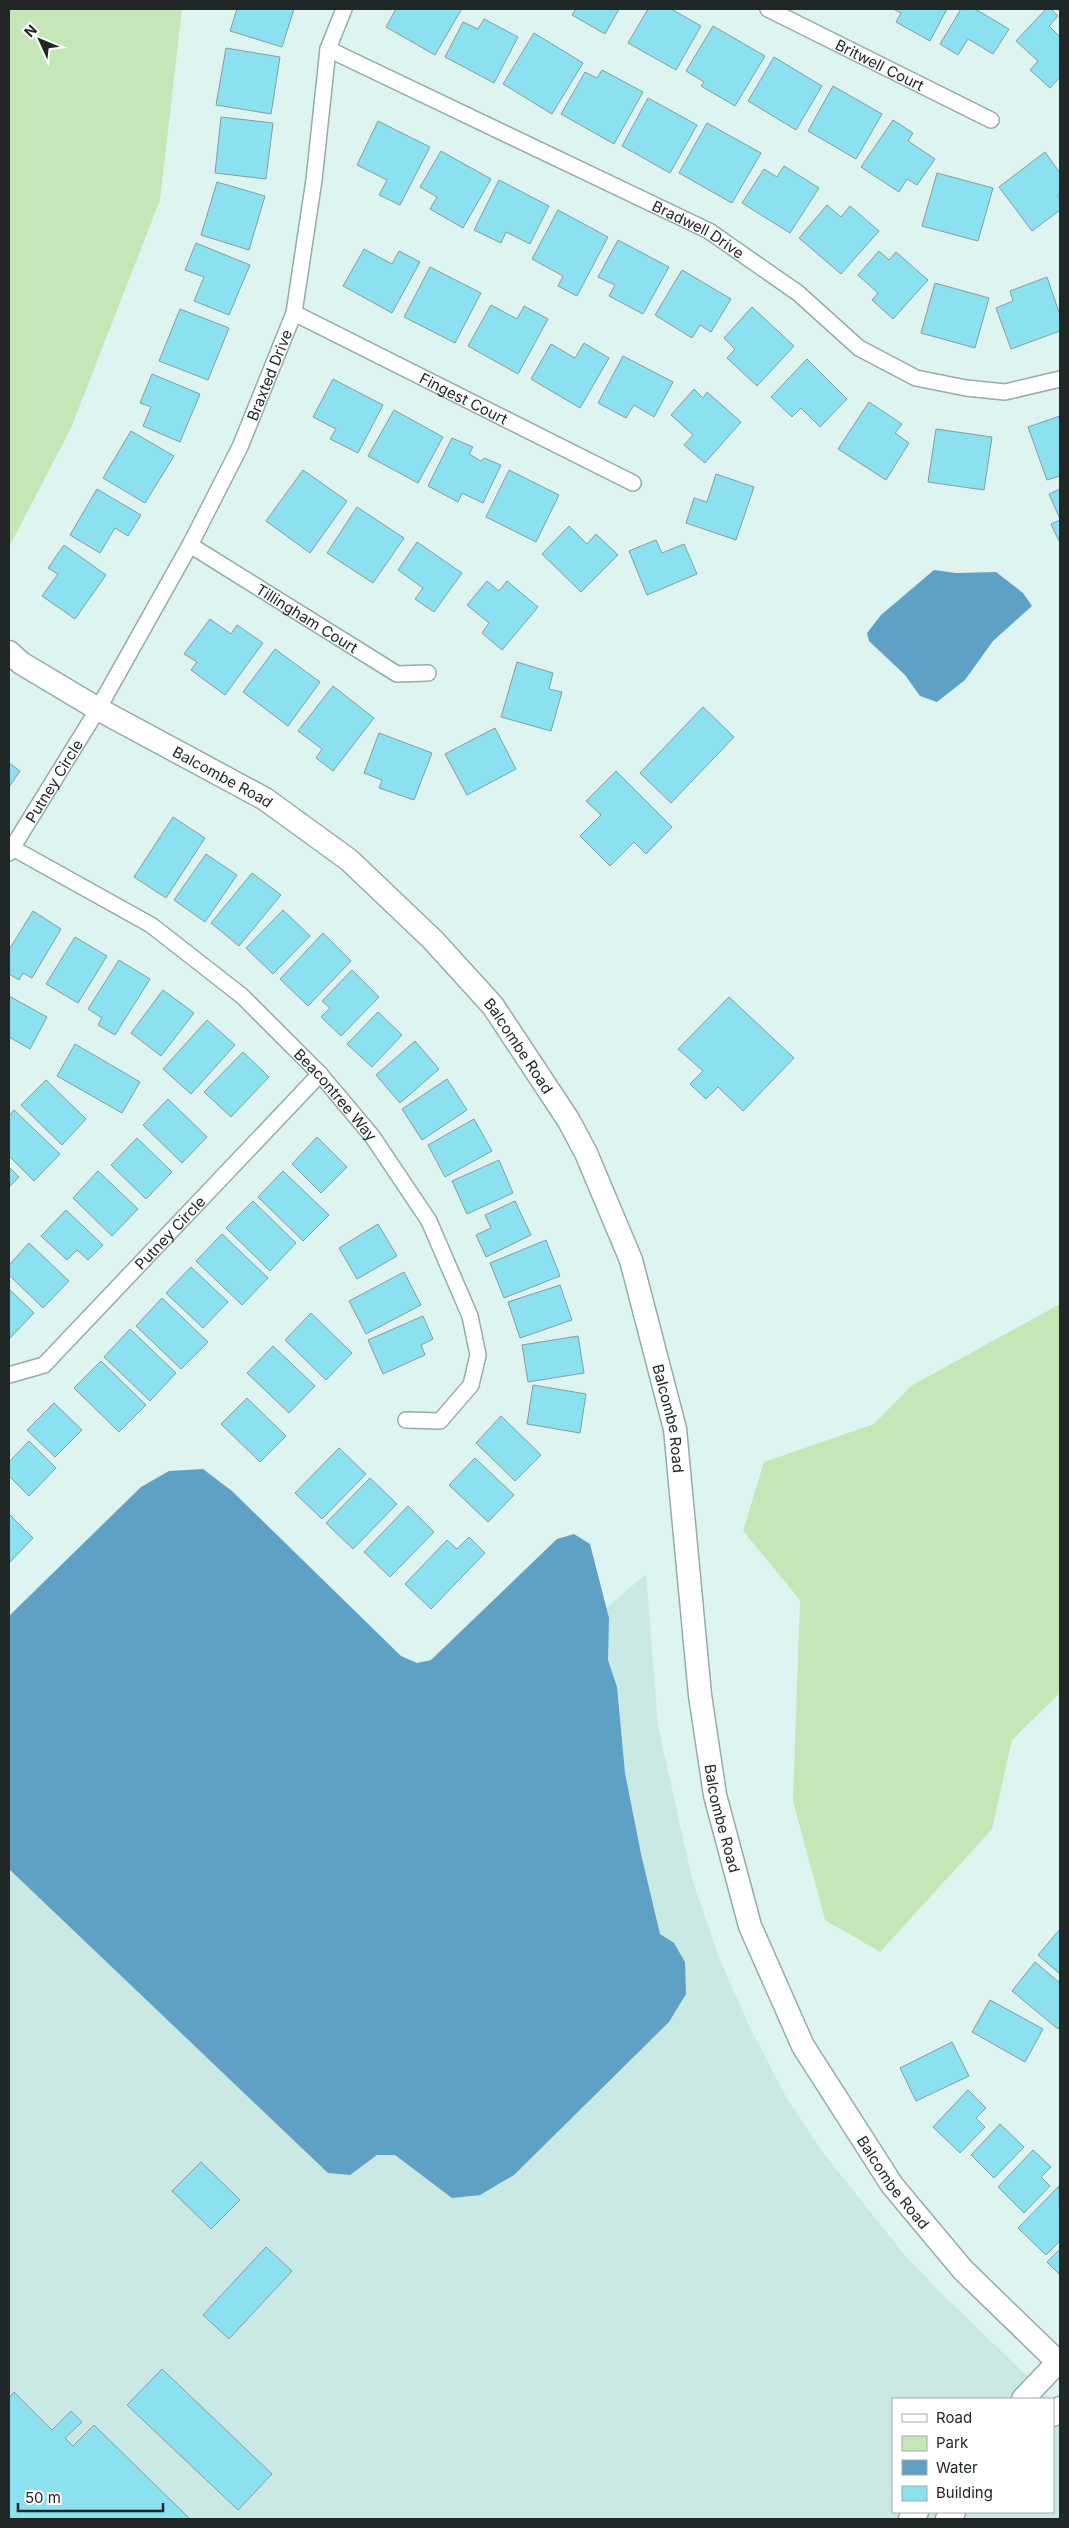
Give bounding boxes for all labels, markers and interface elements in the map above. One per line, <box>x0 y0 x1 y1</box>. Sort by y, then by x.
north arrow <box>15 15 65 65</box>
text: N <box>20 21 40 40</box>
street label: Britwell Court <box>833 35 927 95</box>
street label: Bradwell Drive <box>649 196 748 262</box>
street label: Braxted Drive <box>242 327 296 423</box>
street label: Fingest Court <box>417 368 511 428</box>
street label: Tillingham Court <box>253 579 362 657</box>
street label: Putney Circle <box>21 736 87 826</box>
street label: Balcombe Road <box>170 742 277 811</box>
street label: Balcombe Road <box>480 994 558 1097</box>
street label: Beacontree Way <box>290 1044 382 1145</box>
street label: Putney Circle <box>130 1192 209 1273</box>
street label: Balcombe Road <box>649 1362 689 1474</box>
street label: Balcombe Road <box>701 1763 745 1874</box>
street label: Balcombe Road <box>853 2132 934 2232</box>
legend <box>892 2398 1054 2513</box>
text: Road <box>936 2408 972 2427</box>
text: Park <box>936 2433 969 2452</box>
text: Water <box>936 2458 978 2477</box>
scale bar <box>18 2480 162 2512</box>
text: Building <box>936 2483 993 2502</box>
text: 50 m <box>25 2488 61 2507</box>

